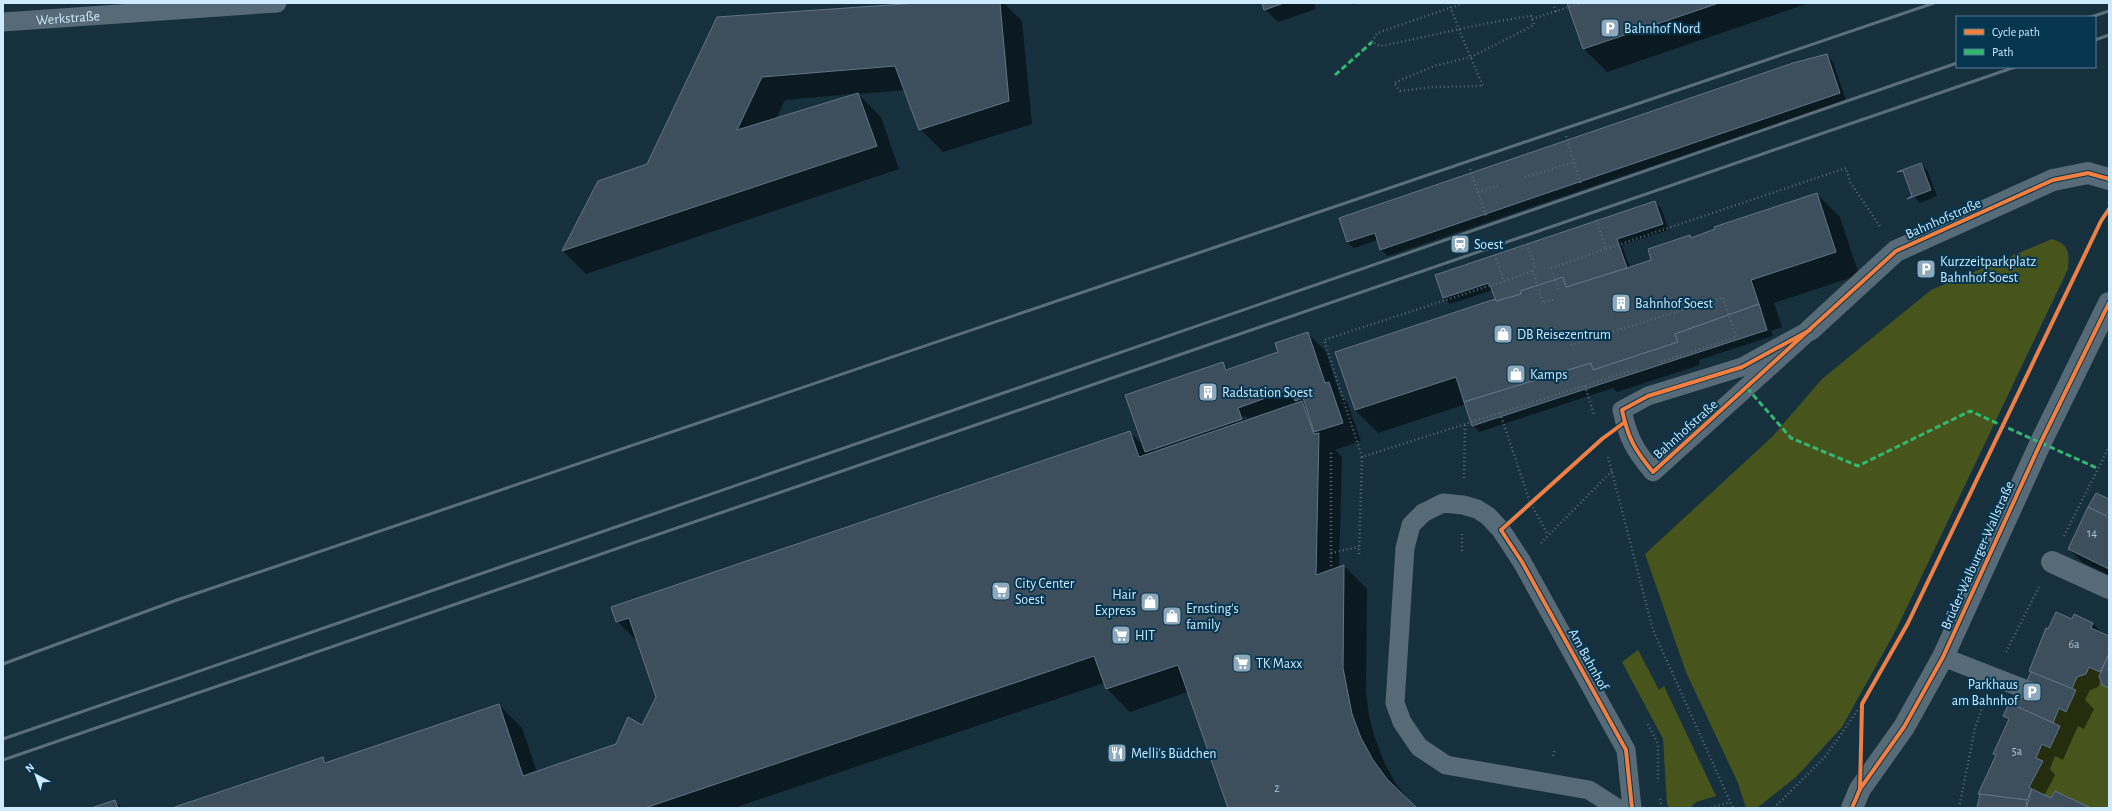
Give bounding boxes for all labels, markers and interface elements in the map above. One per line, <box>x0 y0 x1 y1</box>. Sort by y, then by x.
street label: Werkstraße <box>35 9 100 28</box>
legend <box>1956 16 2096 68</box>
parking icon: Bahnhof Nord <box>1599 17 1621 39</box>
place label: Bahnhof Nord <box>1624 22 1701 36</box>
text: Cycle path <box>1992 26 2040 39</box>
text: Path <box>1992 46 2014 58</box>
street label: Bahnhofstraße <box>1903 196 1983 242</box>
station icon: Soest <box>1449 233 1471 255</box>
place label: Soest <box>1474 238 1504 252</box>
place label: Kurzzeitparkplatz Bahnhof Soest <box>1940 255 2036 285</box>
parking icon: Kurzzeitparkplatz Bahnhof Soest <box>1915 258 1937 280</box>
building icon: Bahnhof Soest <box>1610 292 1632 314</box>
place label: Bahnhof Soest <box>1635 297 1714 311</box>
shop icon: DB Reisezentrum <box>1492 323 1514 345</box>
place label: DB Reisezentrum <box>1517 328 1611 342</box>
shop icon: Kamps <box>1505 363 1527 385</box>
place label: Kamps <box>1530 368 1567 382</box>
building icon: Radstation Soest <box>1197 381 1219 403</box>
place label: Radstation Soest <box>1222 386 1313 400</box>
street label: Bahnhofstraße <box>1651 397 1721 462</box>
street label: Brüder-Walburger-Wallstraße <box>1939 479 2017 632</box>
house number: 14 <box>2087 527 2097 539</box>
place label: City Center Soest <box>1015 577 1075 607</box>
supermarket icon: City Center Soest <box>990 580 1012 602</box>
place label: Hair Express <box>1095 588 1136 618</box>
shop icon: Hair Express <box>1139 591 1161 613</box>
place label: Ernsting's family <box>1186 602 1239 632</box>
shop icon: Ernsting's family <box>1161 605 1183 627</box>
supermarket icon: HIT <box>1110 624 1132 646</box>
street label: Am Bahnhof <box>1566 626 1611 693</box>
place label: HIT <box>1135 629 1155 643</box>
house number: 6a <box>2068 638 2080 650</box>
supermarket icon: TK Maxx <box>1231 652 1253 674</box>
place label: TK Maxx <box>1256 657 1302 671</box>
place label: Parkhaus am Bahnhof <box>1952 678 2019 708</box>
parking icon: Parkhaus am Bahnhof <box>2021 681 2043 703</box>
restaurant icon: Melli's Büdchen <box>1106 742 1128 764</box>
house number: 5a <box>2012 745 2023 757</box>
place label: Melli's Büdchen <box>1131 747 1217 761</box>
north arrow <box>16 755 56 795</box>
text: N <box>23 761 36 774</box>
house number: 2 <box>1274 782 1280 794</box>

